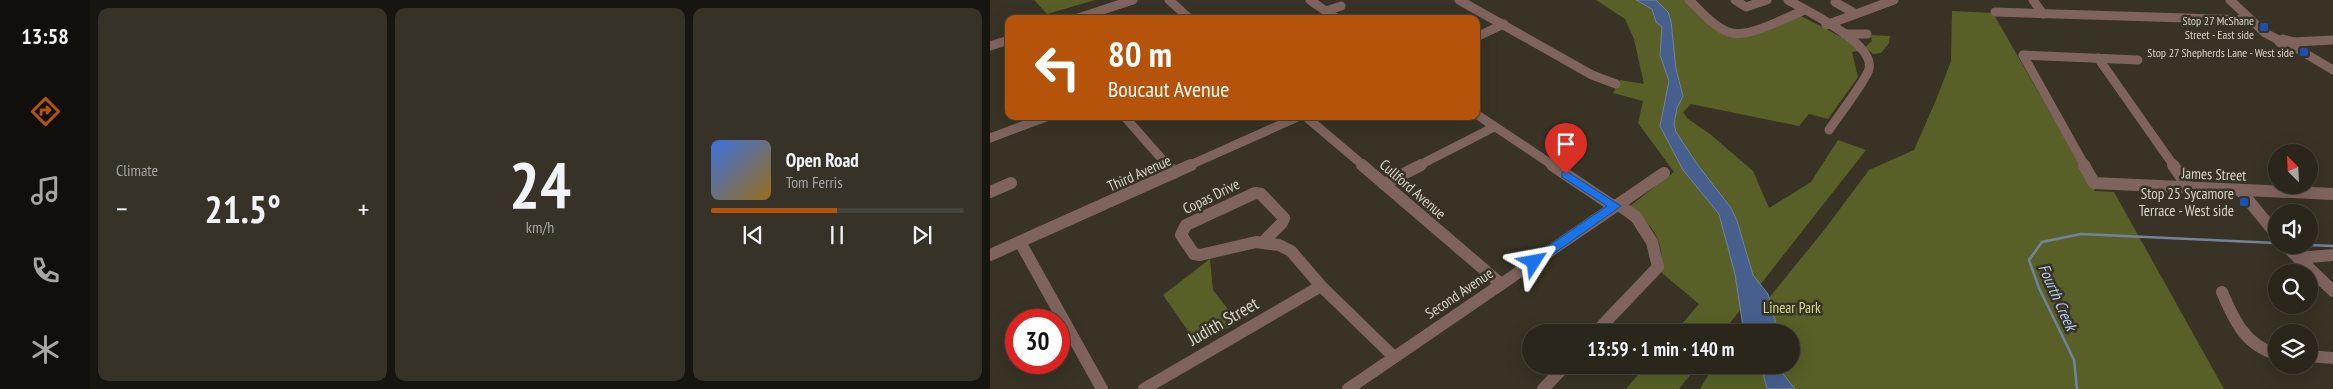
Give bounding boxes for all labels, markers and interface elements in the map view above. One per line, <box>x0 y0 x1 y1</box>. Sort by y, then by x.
place label: Stop 27 McShane Street - East side <box>2183 13 2254 42</box>
marker: Stop 27 McShane Street - East side <box>2258 21 2270 33</box>
text: 13:58 <box>21 22 69 50</box>
text: 80 m <box>1108 31 1172 77</box>
icon: left <box>1025 35 1090 100</box>
place label: Stop 27 Shepherds Lane - West side <box>2147 45 2294 60</box>
marker: Stop 27 Shepherds Lane - West side <box>2298 46 2310 58</box>
text: Boucaut Avenue <box>1108 75 1229 103</box>
icon: directions <box>28 94 63 129</box>
pin <box>1545 123 1587 174</box>
icon: arrive <box>1552 130 1580 158</box>
text: 24 <box>509 142 571 226</box>
north arrow <box>2268 144 2318 194</box>
map controls <box>2268 144 2318 374</box>
text: Open Road <box>786 148 859 172</box>
street label: Third Avenue <box>1104 151 1174 195</box>
street label: Cullford Avenue <box>1376 155 1450 223</box>
text: Climate <box>116 160 158 180</box>
street label: James Street <box>2180 163 2247 185</box>
text: Tom Ferris <box>786 172 843 192</box>
icon: music <box>28 173 63 208</box>
street label: Copas Drive <box>1179 174 1243 218</box>
text: 21.5° <box>204 184 281 233</box>
place label: Stop 25 Sycamore Terrace - West side <box>2139 184 2234 220</box>
text: − <box>116 190 128 227</box>
text: + <box>358 190 369 227</box>
marker: Stop 25 Sycamore Terrace - West side <box>2238 196 2250 208</box>
button: sound <box>2268 204 2318 254</box>
text: km/h <box>526 217 554 237</box>
icon: previous <box>739 221 767 249</box>
icon: pause <box>823 221 851 249</box>
icon: next <box>908 221 936 249</box>
position arrow <box>1507 235 1559 287</box>
icon: phone <box>28 253 63 288</box>
water label: Fourth Creek <box>2034 261 2082 335</box>
street label: Second Avenue <box>1421 263 1497 323</box>
button: search <box>2268 264 2318 314</box>
street label: Judith Street <box>1183 292 1262 351</box>
park label: Linear Park <box>1763 298 1821 317</box>
speed limit sign: 30 <box>1005 309 1070 374</box>
button: layers <box>2268 324 2318 374</box>
icon: climate <box>28 332 63 367</box>
text: 13:59 · 1 min · 140 m <box>1588 337 1734 361</box>

